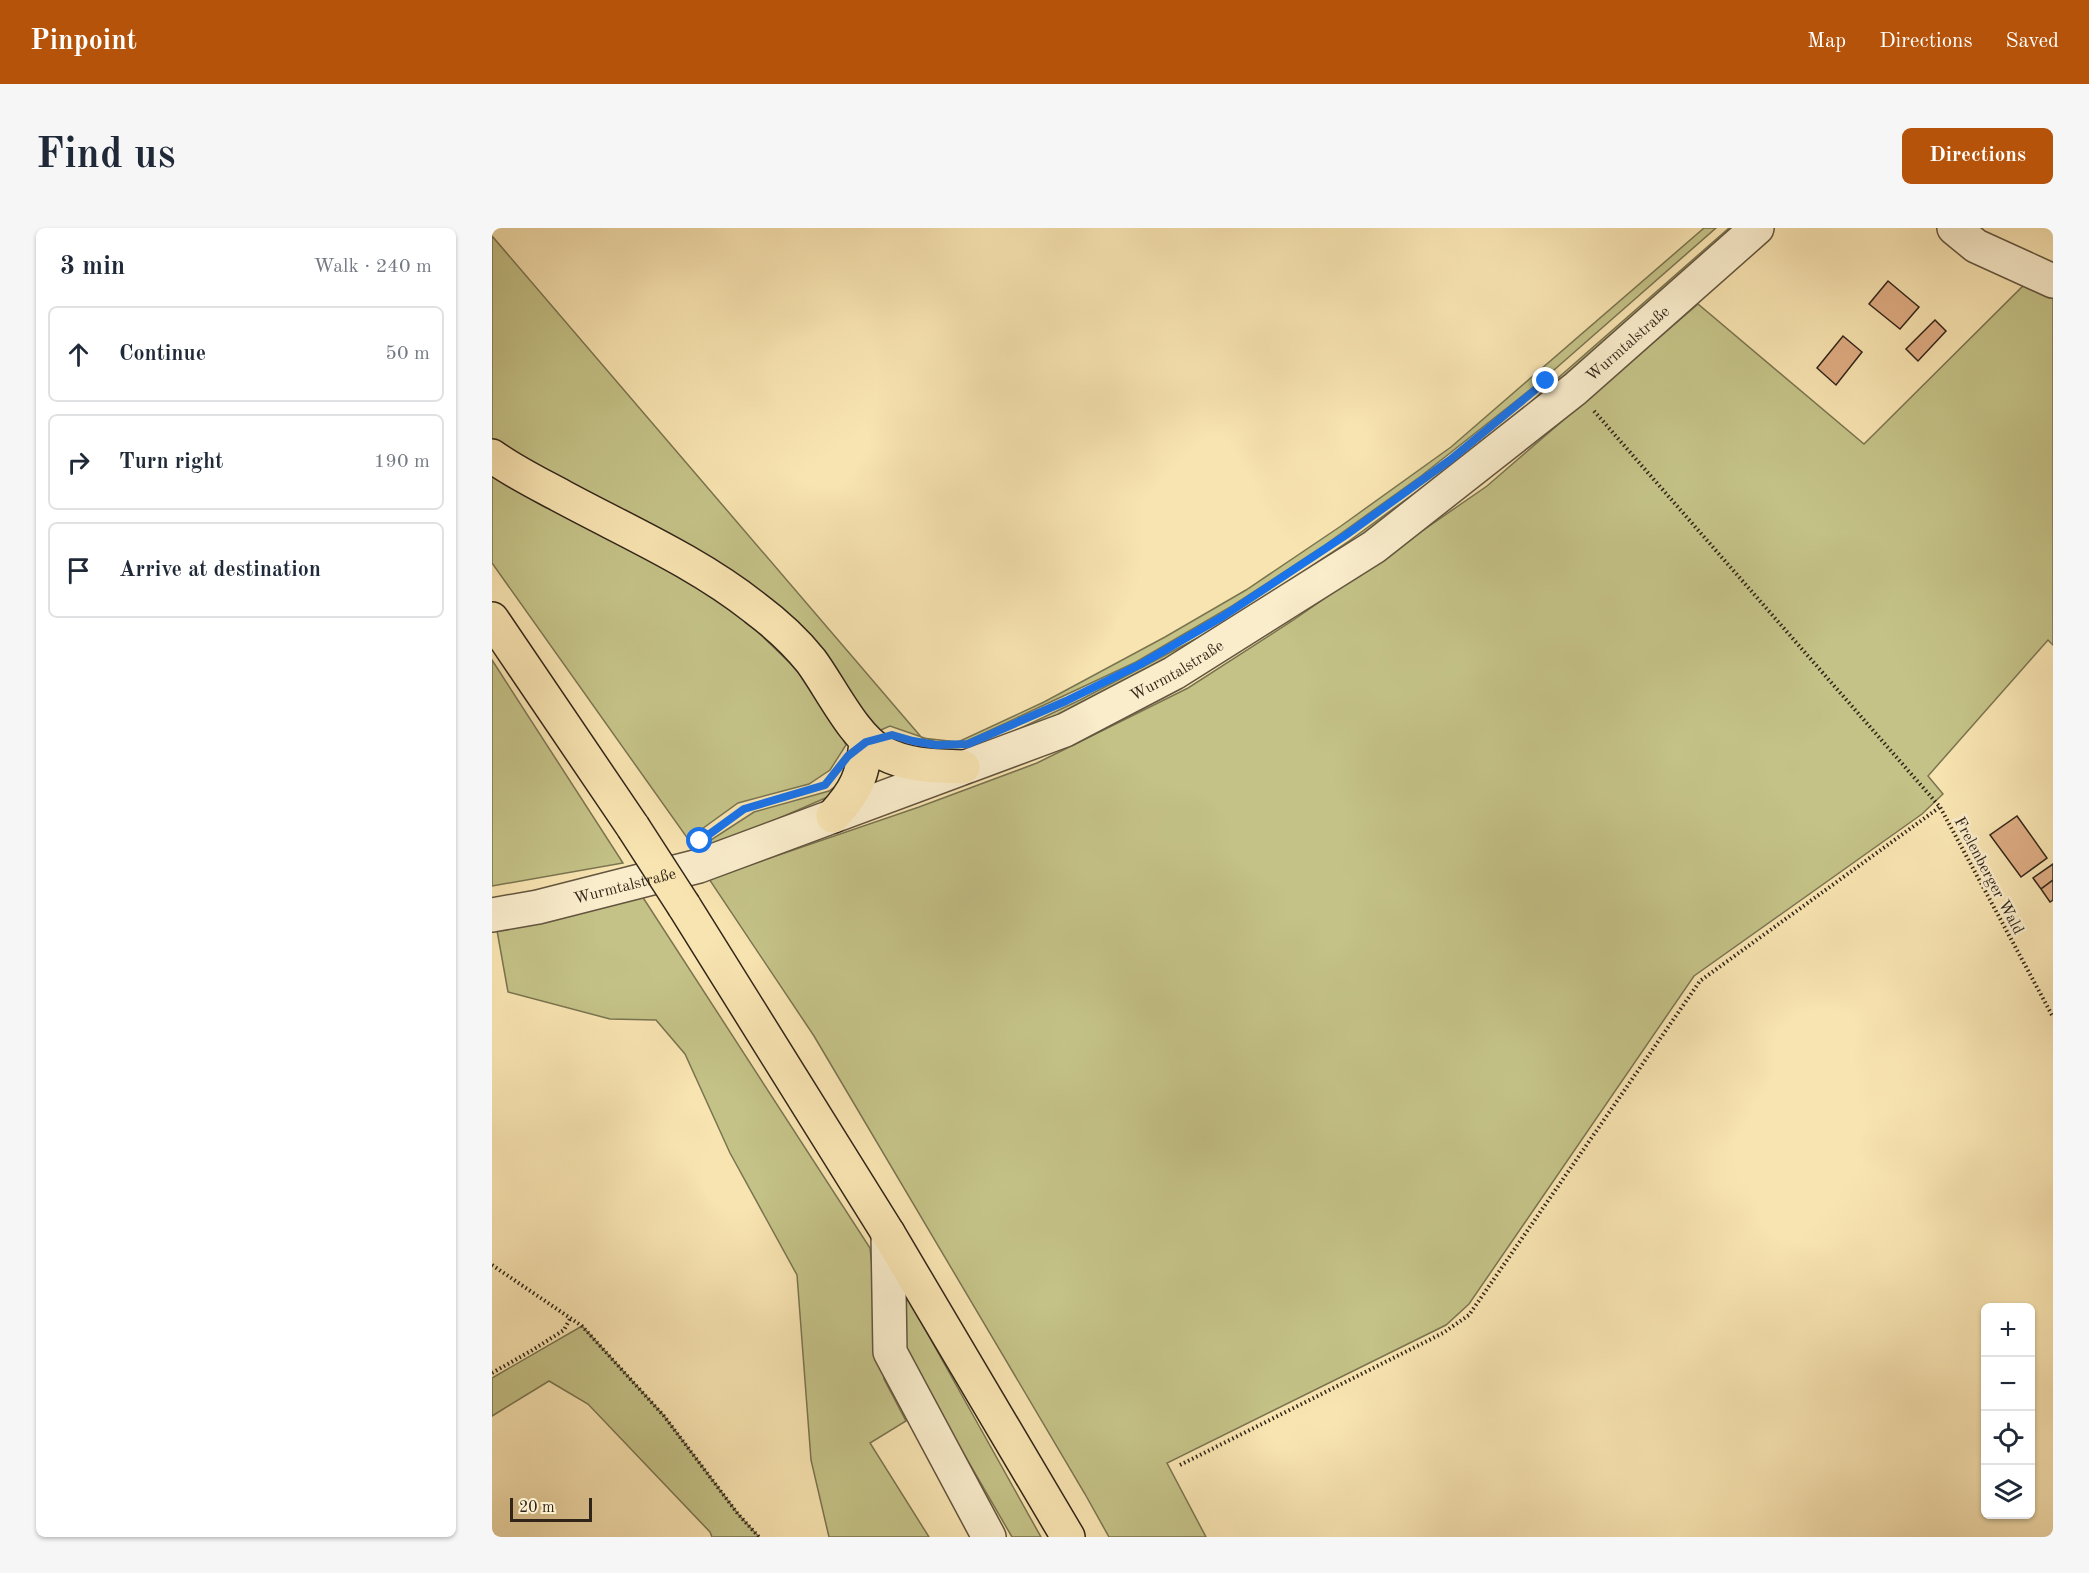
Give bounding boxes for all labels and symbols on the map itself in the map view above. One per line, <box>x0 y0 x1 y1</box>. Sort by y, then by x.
street label: Wurmtalstraße <box>1584 304 1673 385</box>
route end <box>1532 367 1558 393</box>
street label: Wurmtalstraße <box>1128 638 1227 704</box>
street label: Frelenberger Wald <box>1951 815 2026 937</box>
route start <box>686 827 712 853</box>
street label: Wurmtalstraße <box>572 866 678 908</box>
scale bar <box>510 1495 592 1522</box>

